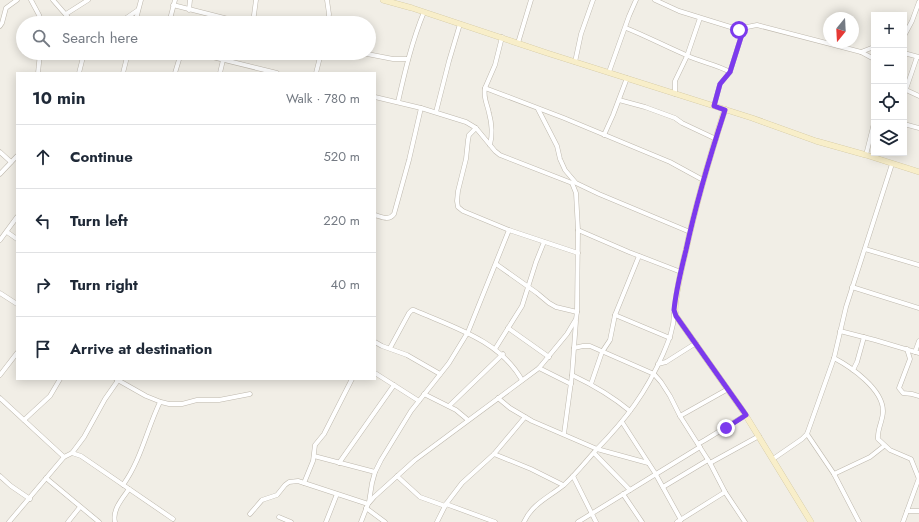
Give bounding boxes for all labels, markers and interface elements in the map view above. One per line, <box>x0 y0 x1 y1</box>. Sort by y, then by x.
north arrow <box>823 12 859 48</box>
map controls <box>871 12 907 156</box>
button: + <box>871 12 907 48</box>
search box <box>16 16 376 60</box>
route start <box>730 21 748 39</box>
icon: search <box>30 27 52 49</box>
text: Search here <box>62 27 138 49</box>
button: − <box>871 48 907 84</box>
button: locate <box>871 84 907 120</box>
text: 10 min <box>32 86 85 110</box>
text: Walk · 780 m <box>286 89 360 108</box>
button: layers <box>871 120 907 156</box>
icon: ahead <box>32 146 54 168</box>
text: Continue <box>70 146 133 168</box>
text: 520 m <box>323 147 360 166</box>
icon: left <box>32 210 54 232</box>
text: Turn left <box>70 210 128 232</box>
text: 220 m <box>323 211 360 230</box>
icon: right <box>32 274 54 296</box>
text: Turn right <box>70 274 138 296</box>
text: 40 m <box>331 275 360 294</box>
icon: arrive <box>32 338 54 360</box>
text: Arrive at destination <box>70 338 212 360</box>
route end <box>717 419 735 437</box>

